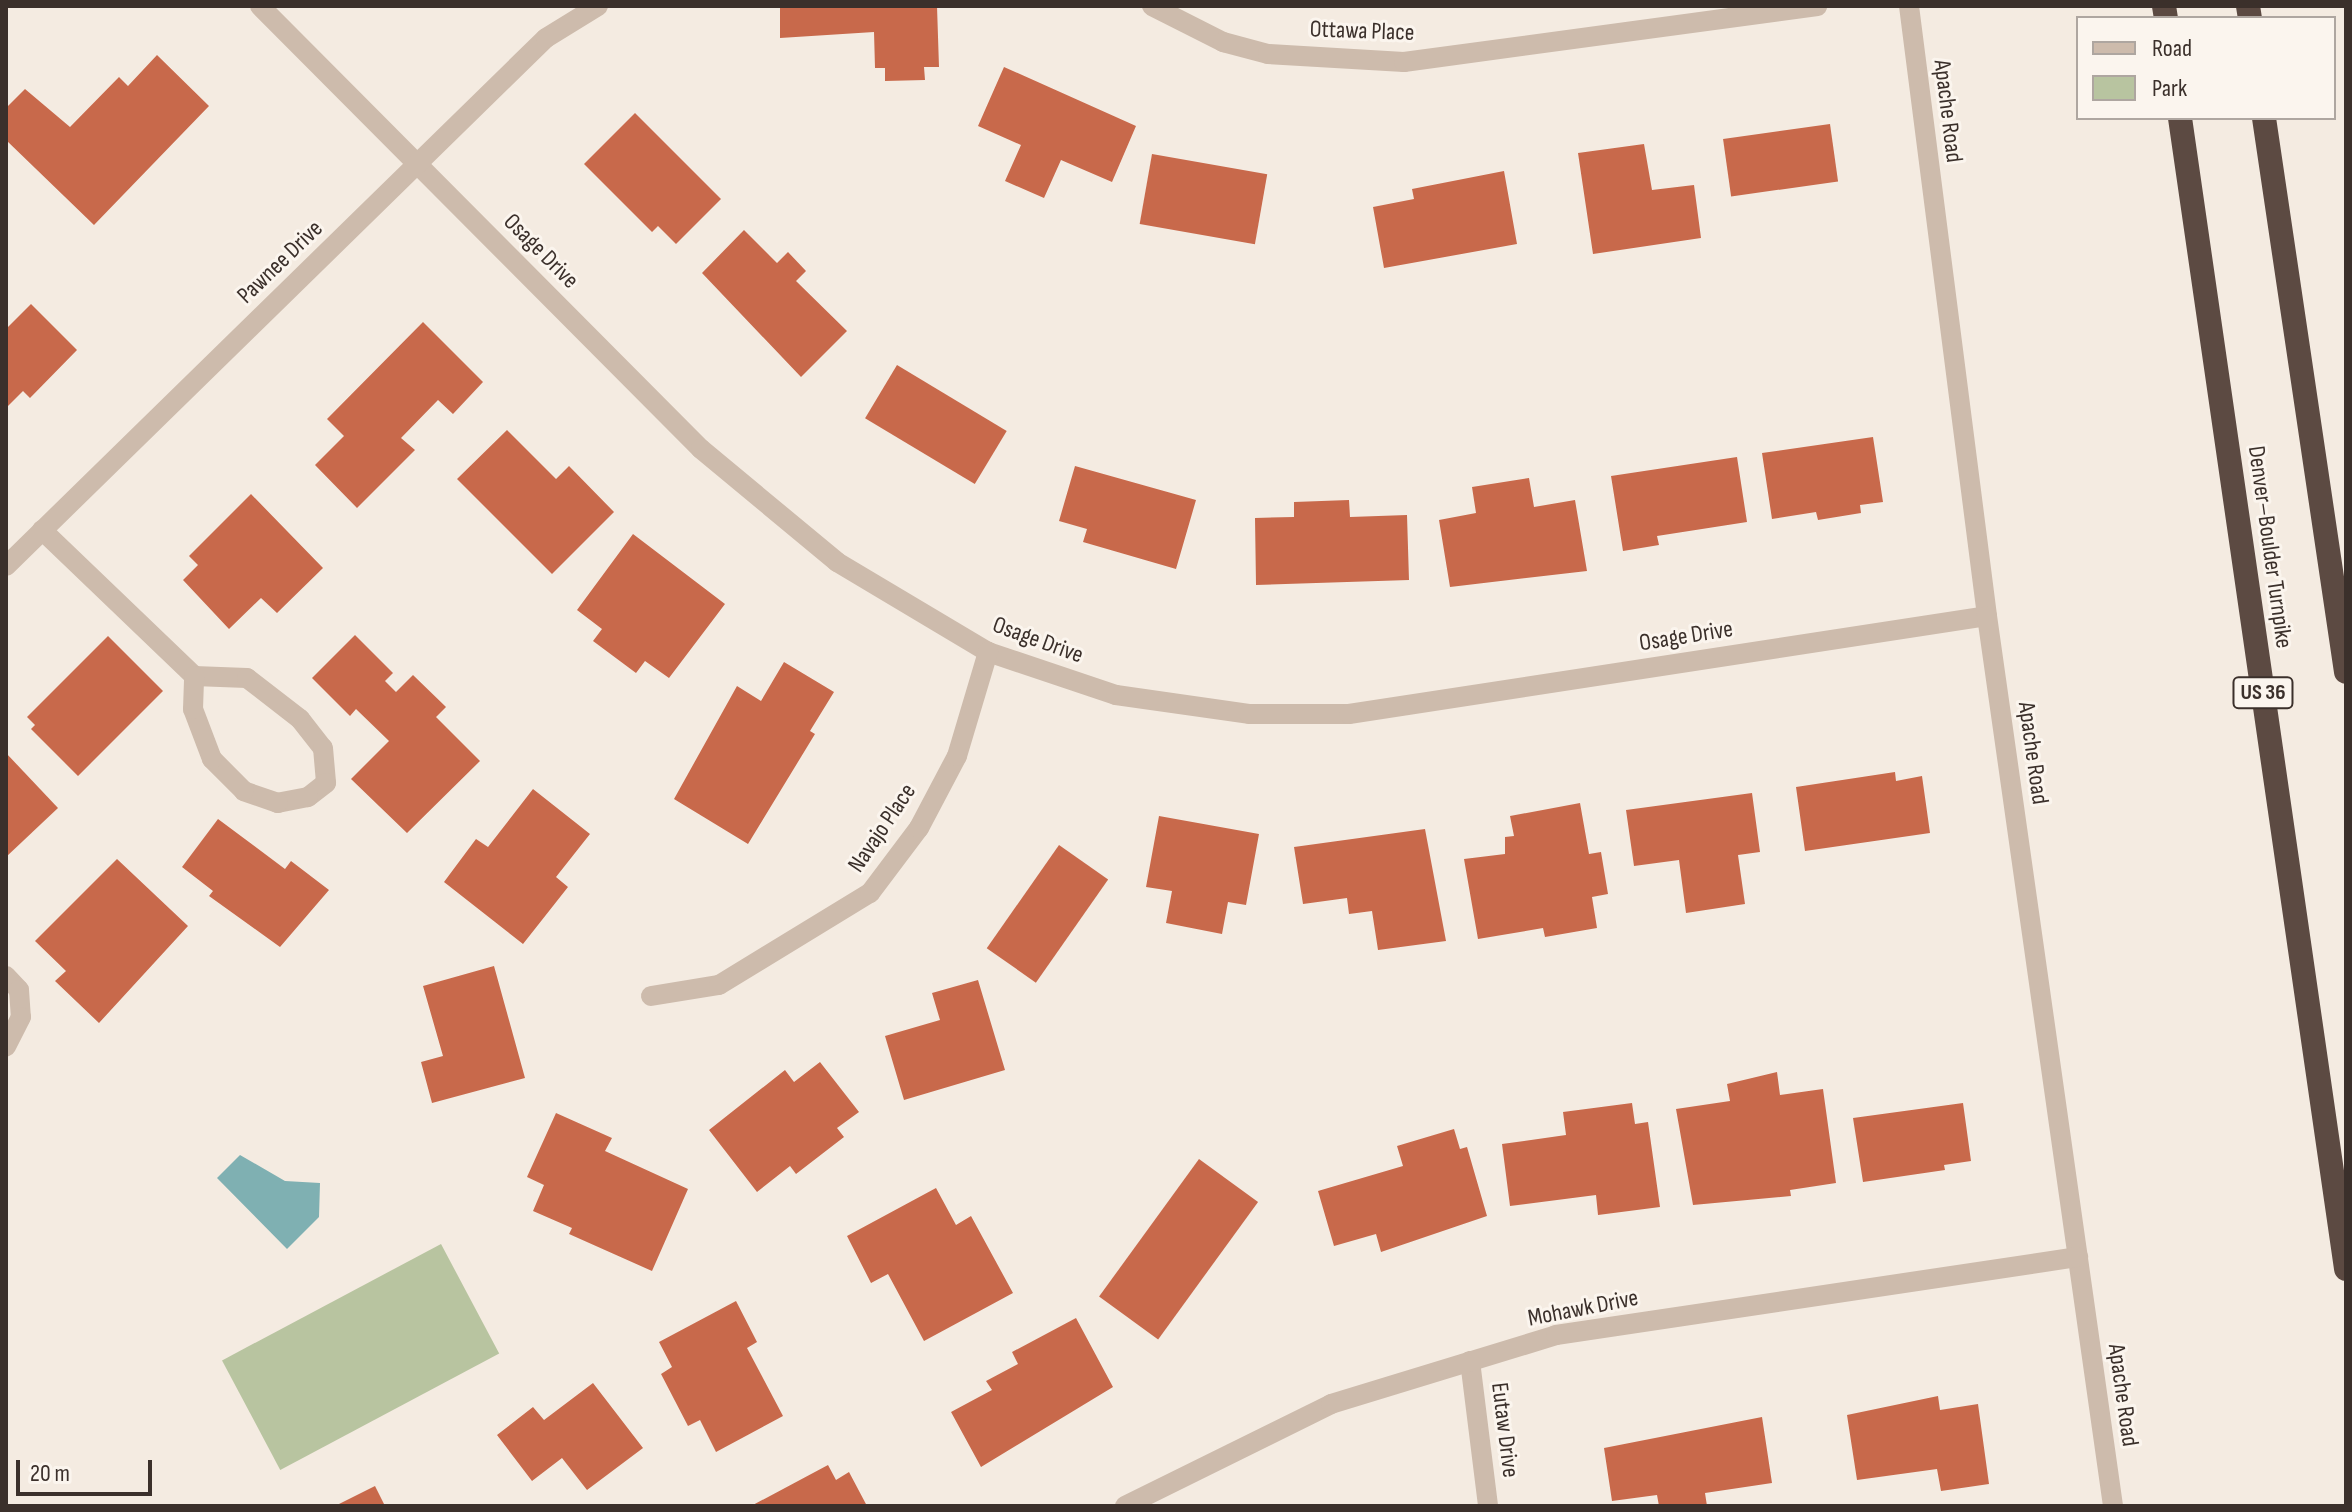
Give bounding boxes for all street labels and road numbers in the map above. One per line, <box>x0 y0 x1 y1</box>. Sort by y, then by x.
street label: Ottawa Place <box>1309 15 1415 47</box>
street label: Apache Road <box>1927 58 1969 164</box>
street label: Osage Drive <box>497 207 585 295</box>
street label: Pawnee Drive <box>231 214 329 310</box>
street label: Denver–Boulder Turnpike <box>2242 444 2298 650</box>
street label: Osage Drive <box>989 610 1087 670</box>
street label: Osage Drive <box>1637 614 1735 658</box>
road number: US 36 <box>2231 675 2295 711</box>
street label: Apache Road <box>2012 700 2054 806</box>
street label: Navajo Place <box>842 778 922 878</box>
street label: Mohawk Drive <box>1525 1283 1641 1333</box>
street label: Apache Road <box>2102 1342 2144 1448</box>
street label: Eutaw Drive <box>1485 1381 1525 1479</box>

